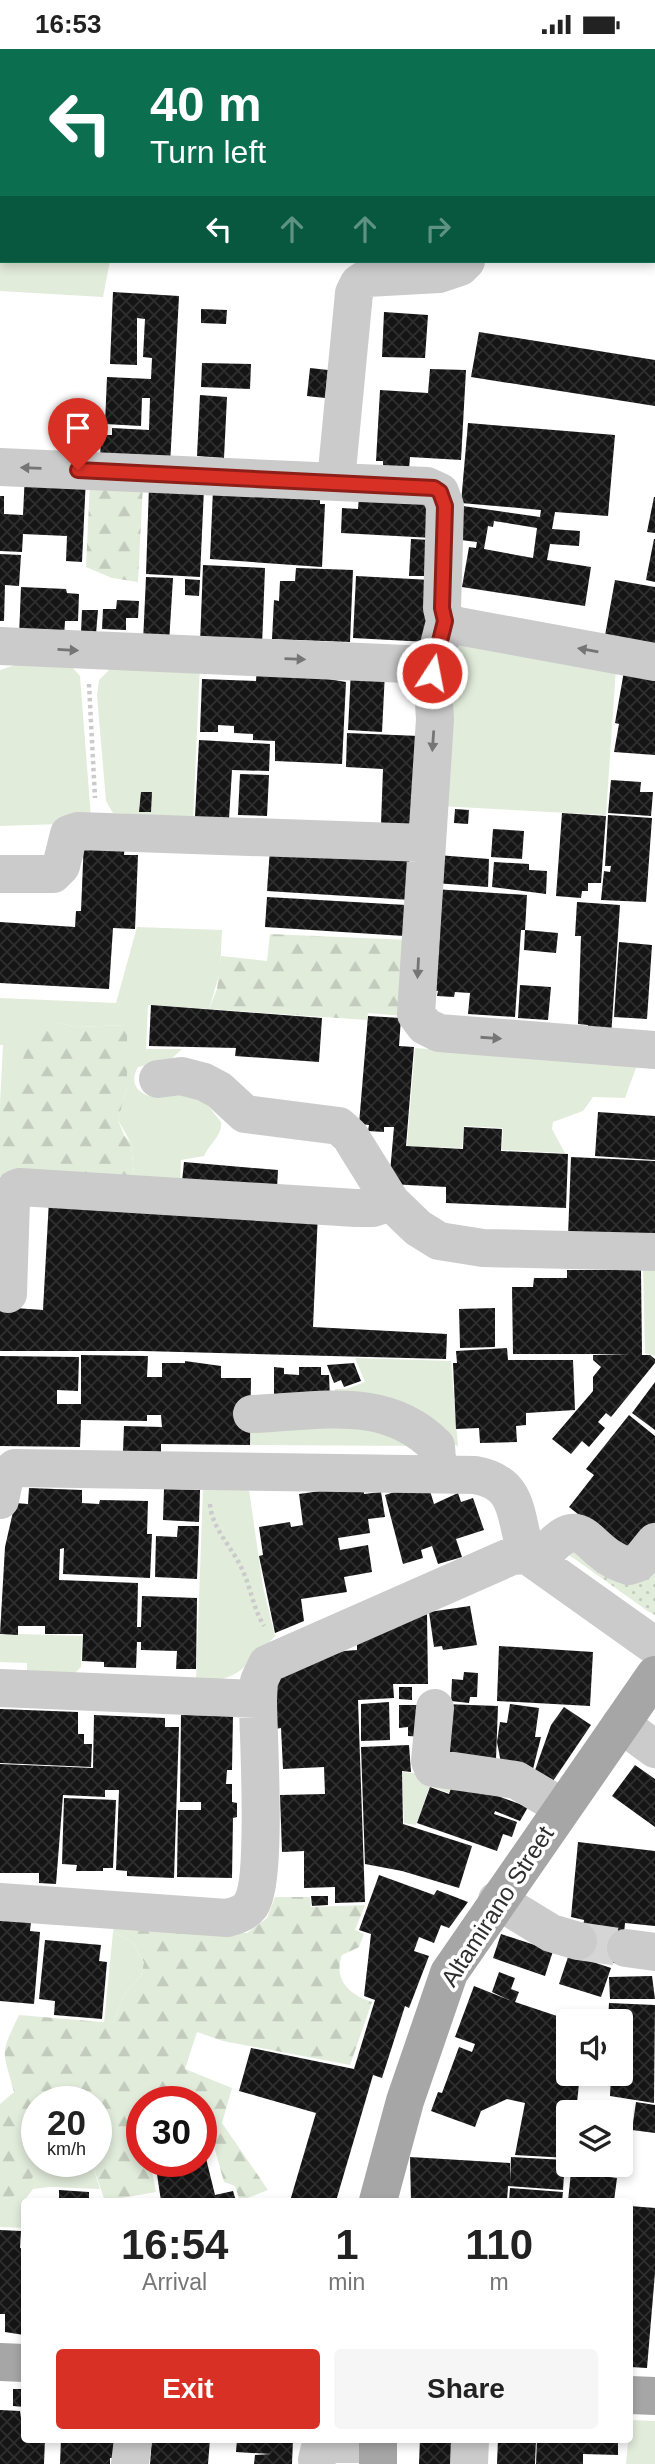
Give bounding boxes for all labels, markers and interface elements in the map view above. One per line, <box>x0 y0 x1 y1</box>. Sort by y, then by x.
text: 16:53 <box>35 9 102 39</box>
icon: left <box>35 77 126 168</box>
text: 40 m <box>150 77 262 131</box>
text: Turn left <box>150 134 266 170</box>
icon: left <box>200 210 238 248</box>
icon: ahead <box>273 210 311 248</box>
icon: ahead <box>346 210 384 248</box>
icon: right <box>419 210 457 248</box>
pin <box>48 398 108 470</box>
icon: arrive <box>59 409 97 447</box>
one-way arrow <box>19 463 41 474</box>
position arrow <box>395 636 469 710</box>
one-way arrow <box>57 644 79 655</box>
one-way arrow <box>577 644 599 655</box>
one-way arrow <box>285 654 307 665</box>
one-way arrow <box>427 730 438 752</box>
one-way arrow <box>413 957 424 979</box>
one-way arrow <box>480 1033 502 1044</box>
street label: Altamirano Street <box>435 1821 559 1991</box>
map controls <box>556 2009 633 2177</box>
button: sound <box>556 2009 633 2086</box>
speed limit sign: 30 <box>126 2086 217 2177</box>
button: layers <box>556 2100 633 2177</box>
text: 20 <box>47 2103 86 2142</box>
text: km/h <box>47 2139 86 2159</box>
text: 16:54 <box>121 2221 228 2268</box>
text: 1 <box>335 2221 359 2268</box>
text: 110 <box>465 2221 533 2268</box>
text: Arrival <box>142 2269 207 2295</box>
text: min <box>328 2269 365 2295</box>
text: m <box>490 2269 509 2295</box>
button: Exit <box>56 2349 320 2429</box>
button: Share <box>334 2349 598 2429</box>

